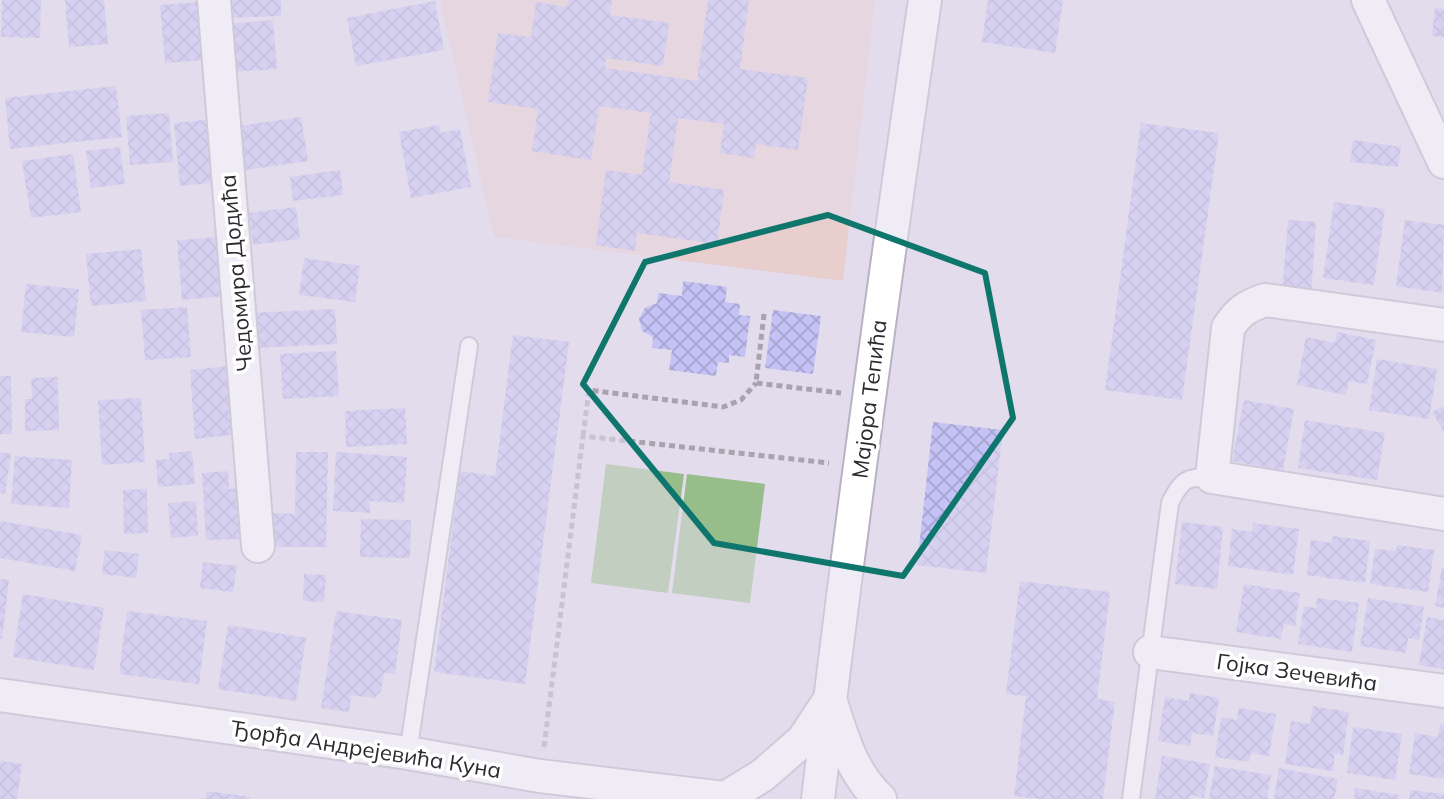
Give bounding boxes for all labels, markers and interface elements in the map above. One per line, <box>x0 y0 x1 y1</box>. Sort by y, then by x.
street label: Чедомира Додића <box>213 173 259 373</box>
street label: Мајора Тепића <box>845 318 893 480</box>
street label: Гојка Зечевића <box>1215 647 1379 697</box>
street label: Ђорђа Андрејевића Куна <box>229 714 503 784</box>

